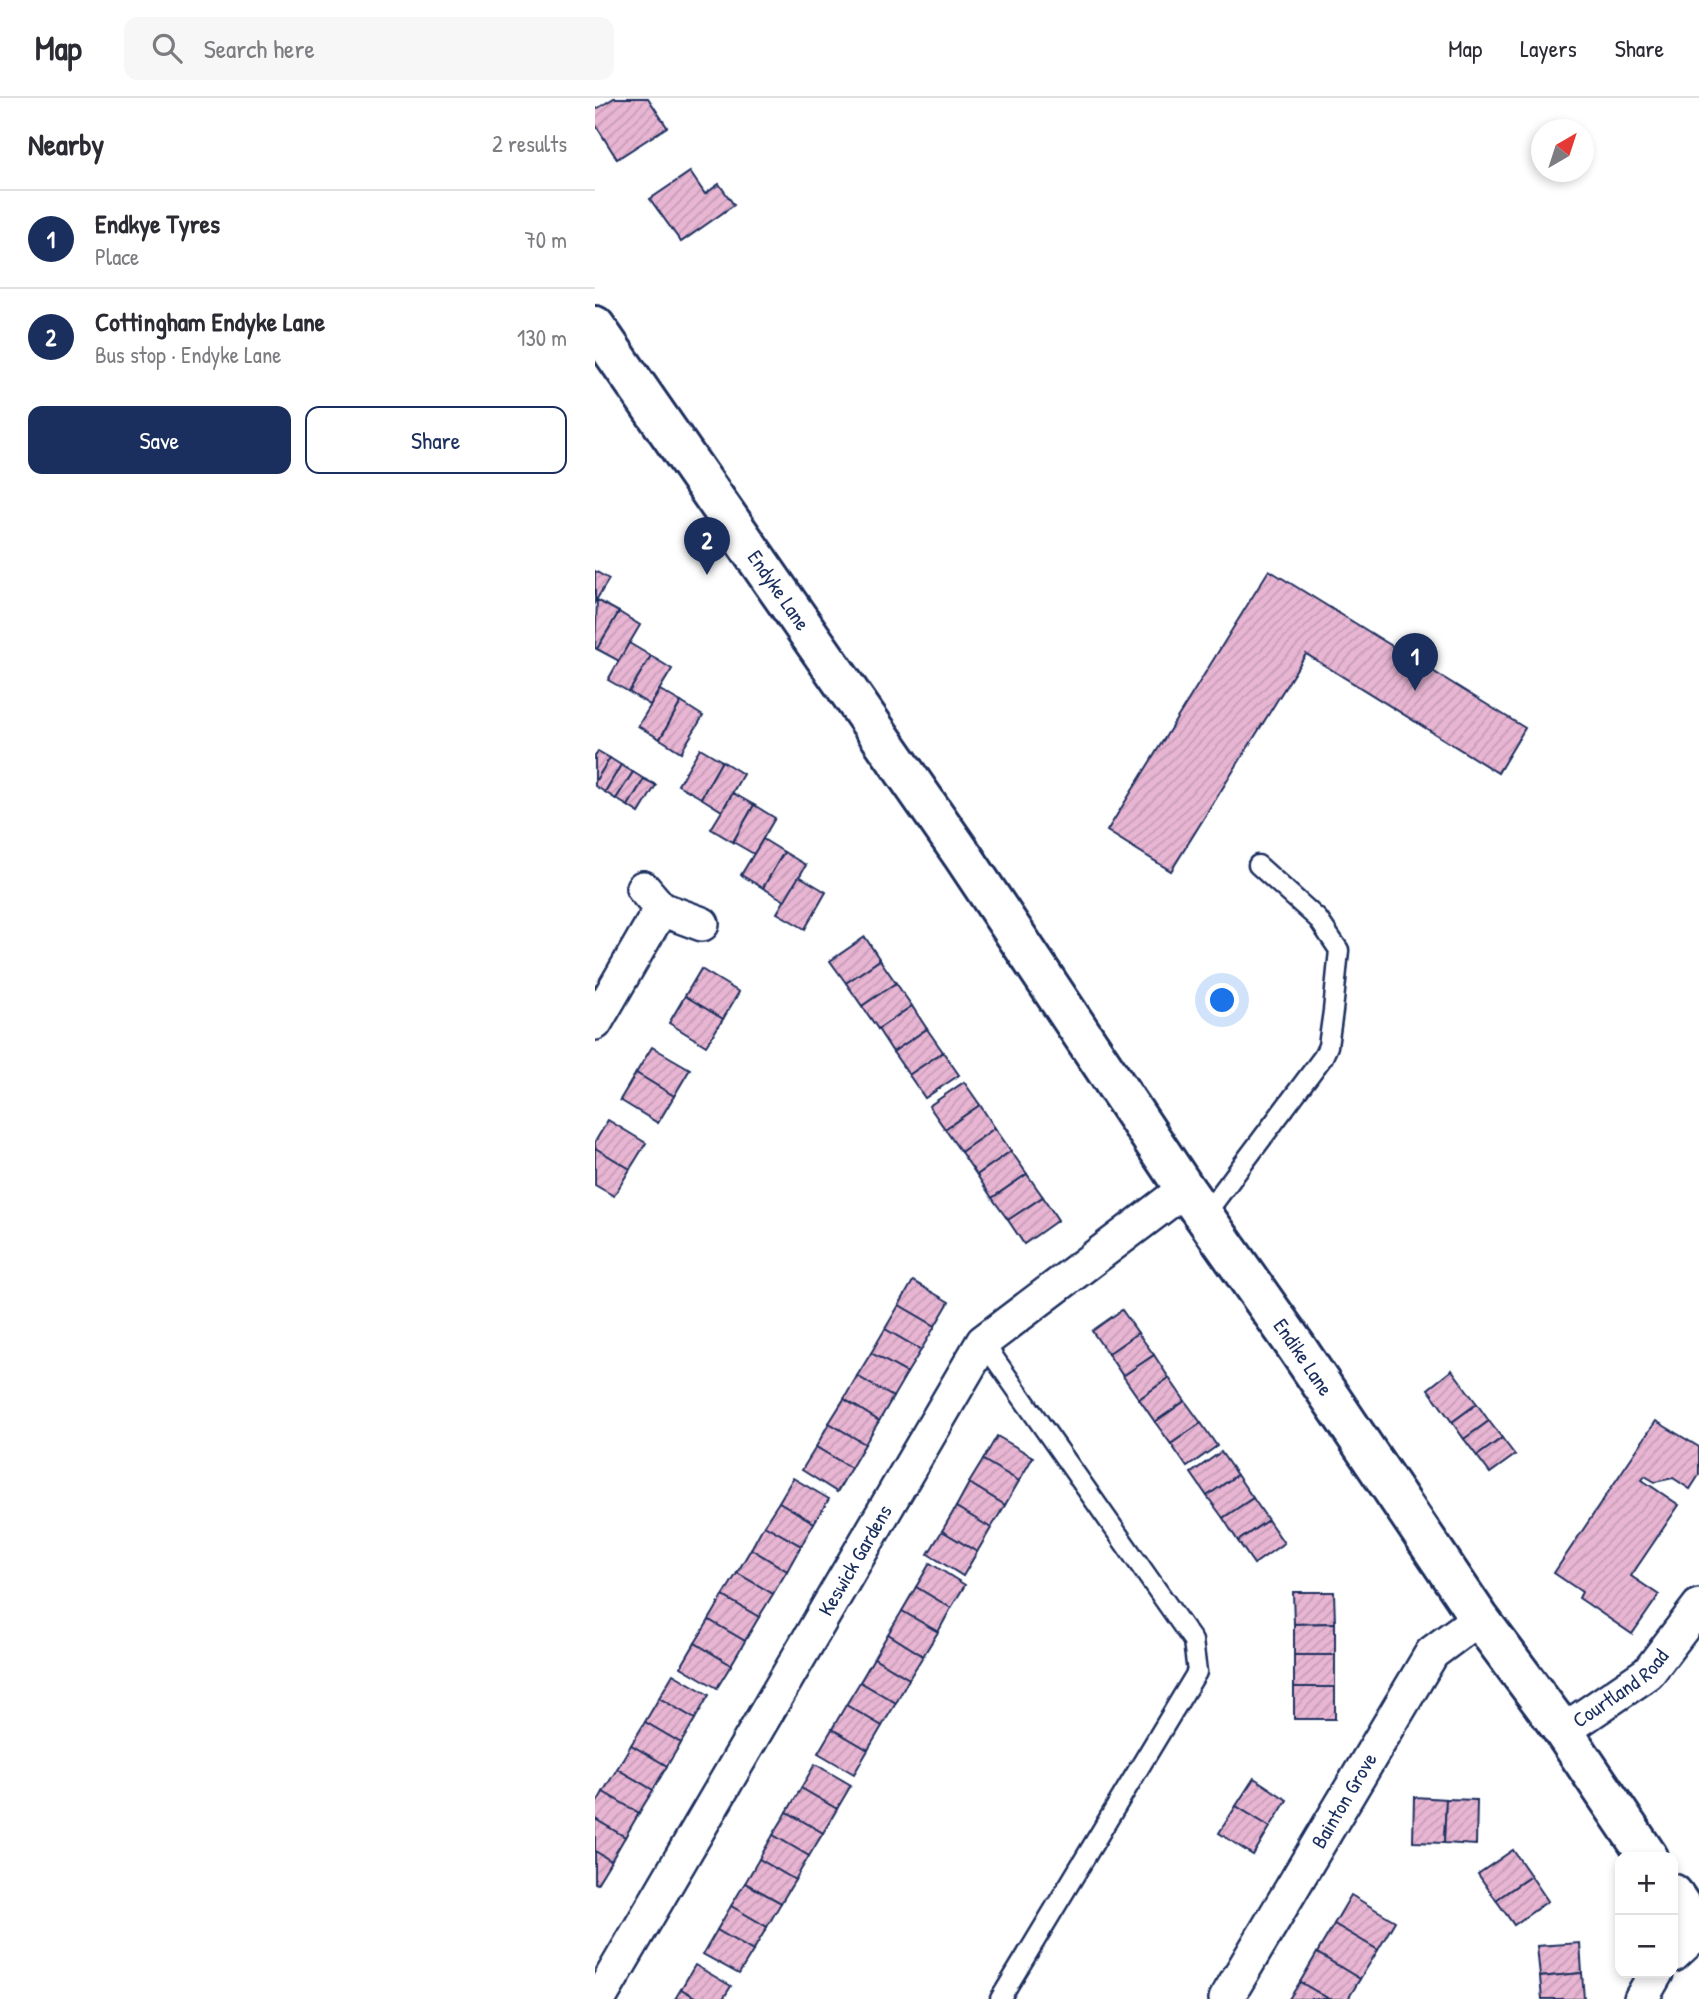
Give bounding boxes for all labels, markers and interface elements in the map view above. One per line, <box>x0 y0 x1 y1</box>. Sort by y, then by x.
search box <box>124 17 614 80</box>
text: Map <box>35 26 82 70</box>
icon: search <box>148 29 186 67</box>
text: Search here <box>204 31 315 66</box>
text: Map <box>1448 32 1482 64</box>
text: Layers <box>1520 32 1577 64</box>
text: Share <box>1615 32 1664 64</box>
north arrow <box>1531 119 1594 182</box>
text: Nearby <box>28 124 104 164</box>
text: 2 results <box>492 128 567 159</box>
text: Endkye Tyres <box>95 206 220 241</box>
text: 1 <box>47 224 55 255</box>
text: 70 m <box>524 224 567 255</box>
text: Place <box>95 241 139 272</box>
text: Cottingham Endyke Lane <box>95 304 325 339</box>
text: 2 <box>46 322 56 353</box>
text: 130 m <box>517 322 567 353</box>
text: Bus stop · Endyke Lane <box>95 339 281 370</box>
button: Save <box>28 406 291 474</box>
button: Share <box>305 406 567 474</box>
pin: 2 <box>684 517 730 575</box>
street label: Endyke Lane <box>741 544 817 636</box>
pin: 1 <box>1392 633 1438 691</box>
your location <box>1205 983 1239 1017</box>
street label: Endike Lane <box>1267 1313 1340 1401</box>
street label: Keswick Gardens <box>811 1499 899 1621</box>
street label: Courtland Road <box>1567 1643 1675 1734</box>
street label: Bainton Grove <box>1304 1747 1383 1853</box>
map controls <box>1615 1852 1678 1978</box>
button: + <box>1615 1852 1678 1915</box>
button: − <box>1615 1915 1678 1978</box>

